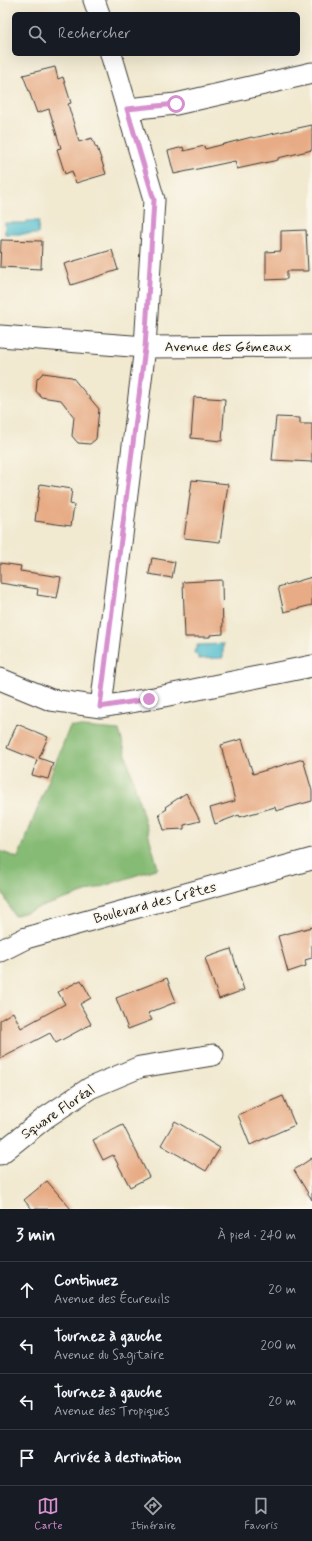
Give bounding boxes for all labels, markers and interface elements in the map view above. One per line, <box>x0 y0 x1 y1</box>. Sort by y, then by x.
search box <box>12 12 300 56</box>
icon: search <box>26 23 48 45</box>
text: Rechercher <box>58 24 131 44</box>
route start <box>167 95 185 113</box>
street label: Avenue des Gémeaux <box>165 338 291 356</box>
route end <box>140 690 158 708</box>
street label: Boulevard des Crêtes <box>92 878 218 928</box>
street label: Square Floréal <box>18 1081 98 1143</box>
text: 3 min <box>16 1224 55 1246</box>
text: À pied · 240 m <box>217 1227 296 1244</box>
text: Continuez <box>54 1271 118 1291</box>
icon: ahead <box>16 1279 38 1301</box>
text: 20 m <box>268 1281 296 1298</box>
text: Avenue des Écureuils <box>54 1291 170 1308</box>
text: Tournez à gauche <box>54 1327 162 1347</box>
icon: left <box>16 1335 38 1357</box>
text: 200 m <box>261 1337 296 1354</box>
text: Avenue du Sagitaire <box>54 1347 164 1364</box>
text: Tournez à gauche <box>54 1383 162 1403</box>
icon: left <box>16 1391 38 1413</box>
text: 20 m <box>268 1393 296 1410</box>
text: Avenue des Tropiques <box>54 1403 169 1420</box>
icon: arrive <box>16 1447 38 1469</box>
text: Arrivée à destination <box>54 1448 181 1468</box>
tab: Carte <box>34 1495 62 1533</box>
tab: Itinéraire <box>131 1495 176 1533</box>
tab: Favoris <box>244 1495 278 1533</box>

